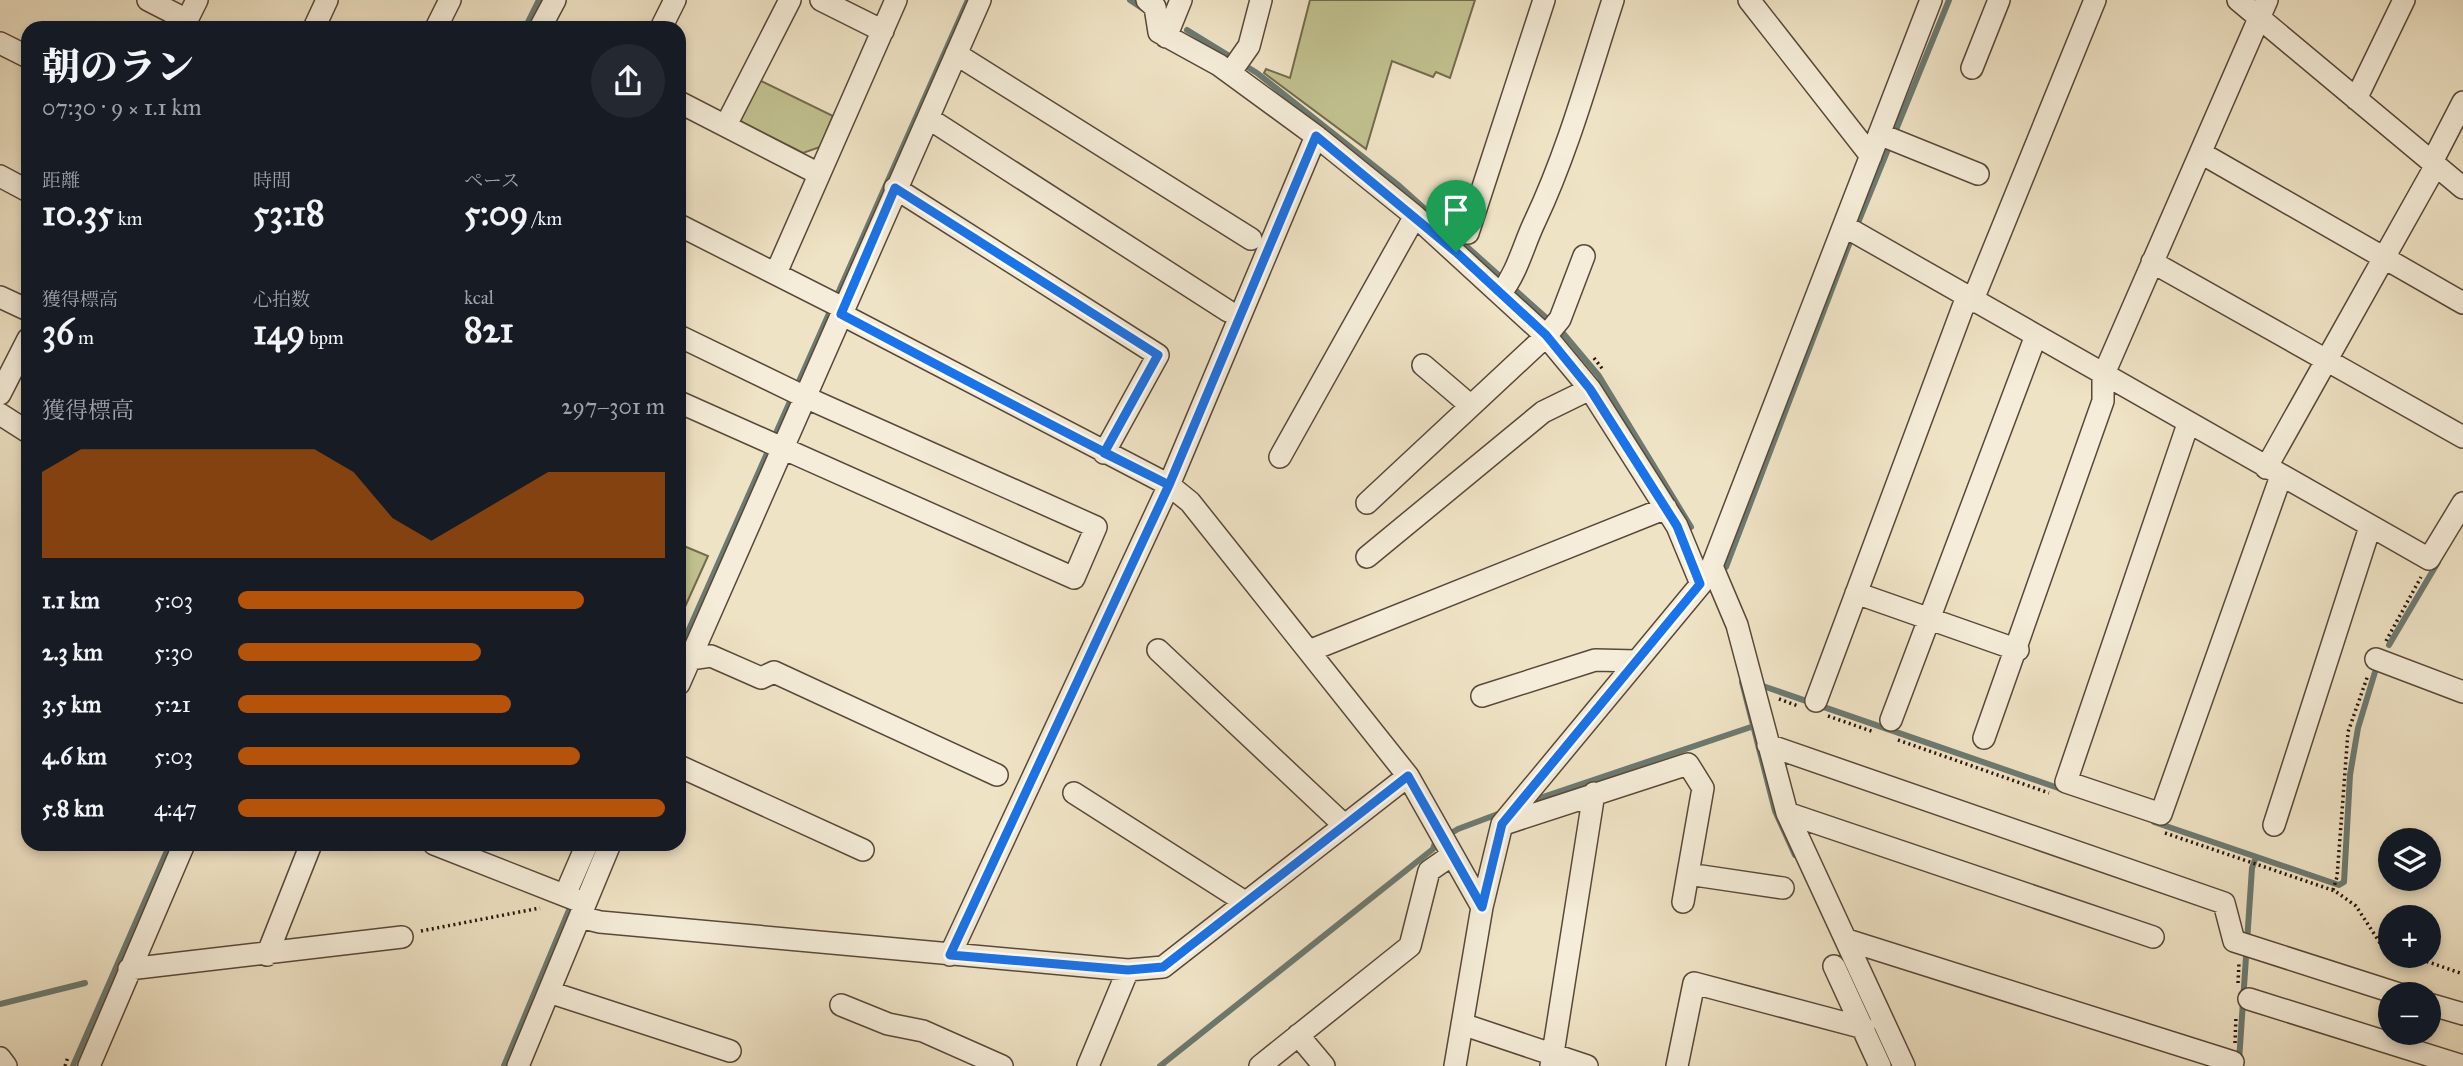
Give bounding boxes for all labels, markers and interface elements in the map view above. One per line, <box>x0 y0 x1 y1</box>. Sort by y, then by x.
text: 朝のラン <box>42 44 194 90</box>
button: share <box>591 44 665 118</box>
text: 07:30 · 9 × 1.1 km <box>42 93 202 121</box>
text: 距離 <box>42 169 80 192</box>
text: 時間 <box>253 169 291 192</box>
text: ペース <box>464 169 520 192</box>
pin <box>1426 180 1486 252</box>
icon: arrive <box>1437 191 1475 229</box>
text: 10.35 <box>42 192 114 235</box>
text: 53:18 <box>253 192 325 235</box>
text: 5:09 <box>464 192 528 235</box>
text: km <box>114 207 142 230</box>
text: /km <box>528 207 562 230</box>
text: kcal <box>464 286 494 309</box>
text: 獲得標高 <box>42 288 118 311</box>
text: 心拍数 <box>253 288 310 311</box>
text: 821 <box>464 309 514 352</box>
text: 36 <box>42 311 74 354</box>
text: 149 <box>253 311 305 354</box>
text: m <box>74 326 94 349</box>
text: bpm <box>305 326 344 349</box>
text: 297–301 m <box>561 392 665 420</box>
text: 獲得標高 <box>42 396 134 424</box>
text: 1.1 km <box>42 586 100 614</box>
text: 5:03 <box>154 586 193 614</box>
text: 2.3 km <box>42 638 103 666</box>
text: 5:30 <box>154 638 193 666</box>
text: 3.5 km <box>42 690 101 718</box>
text: 5:21 <box>154 690 191 718</box>
text: 4.6 km <box>42 742 107 770</box>
text: 5:03 <box>154 742 193 770</box>
text: 5.8 km <box>42 794 104 822</box>
text: 4:47 <box>154 794 197 822</box>
map controls <box>2378 828 2441 1045</box>
button: layers <box>2378 828 2441 891</box>
button: + <box>2378 905 2441 968</box>
button: − <box>2378 982 2441 1045</box>

